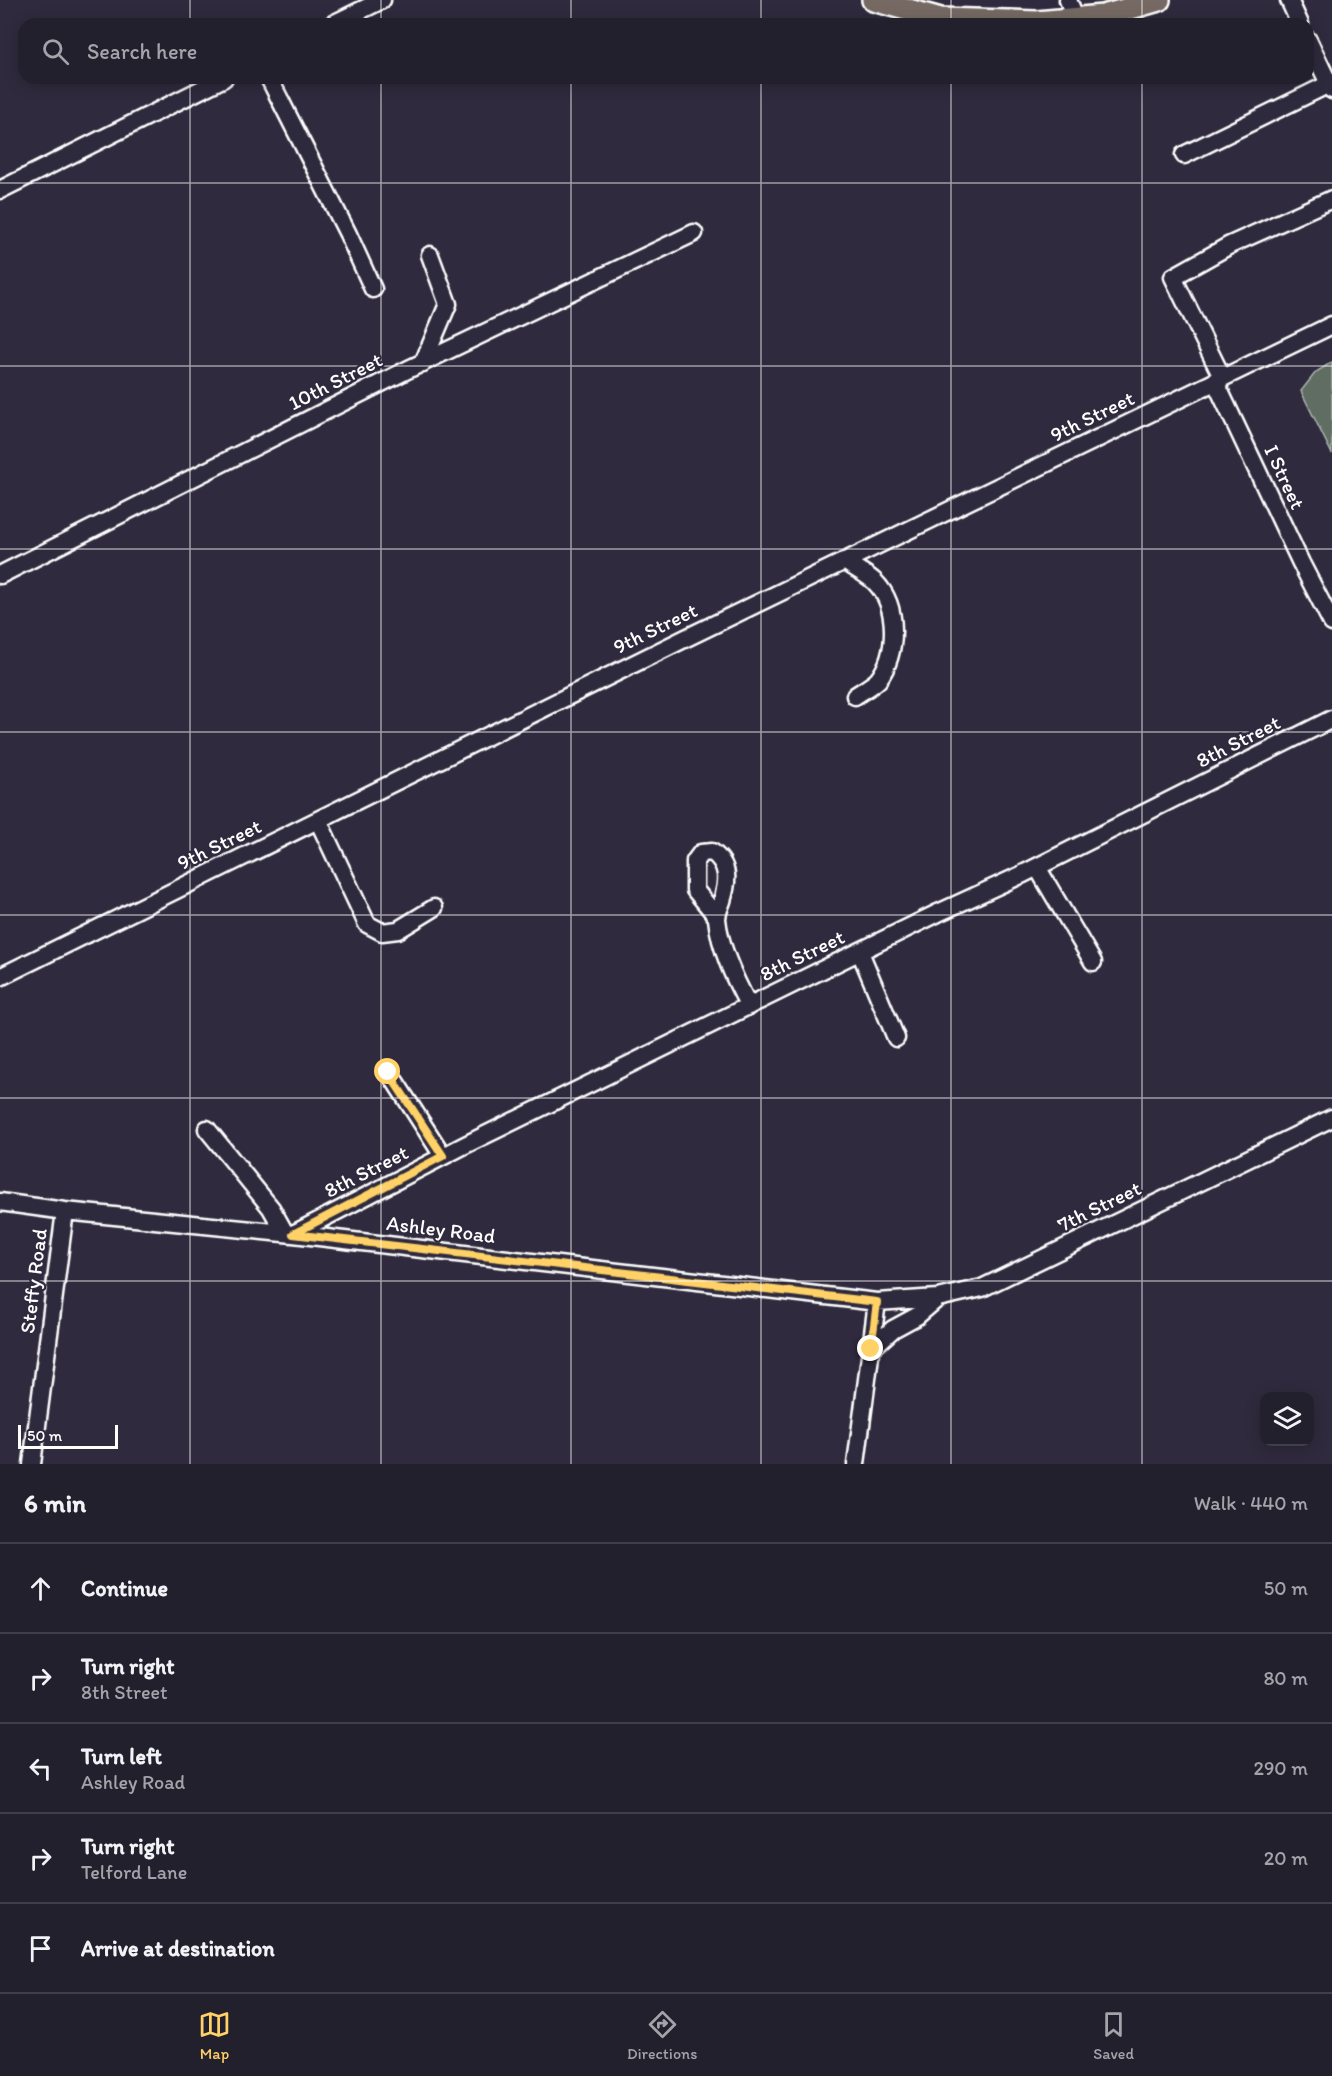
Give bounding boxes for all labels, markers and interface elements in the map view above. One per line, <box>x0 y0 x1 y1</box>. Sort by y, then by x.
search box <box>18 18 1314 84</box>
icon: search <box>39 35 72 68</box>
text: Search here <box>87 38 197 65</box>
street label: 10th Street <box>284 347 386 415</box>
street label: 9th Street <box>1046 385 1138 447</box>
street label: I Street <box>1259 441 1311 513</box>
street label: 9th Street <box>609 597 701 659</box>
street label: 8th Street <box>1192 709 1284 773</box>
street label: 9th Street <box>173 813 265 875</box>
street label: 8th Street <box>756 924 848 986</box>
route start <box>374 1058 400 1084</box>
street label: 8th Street <box>320 1139 412 1203</box>
street label: 7th Street <box>1053 1175 1145 1237</box>
street label: Ashley Road <box>385 1210 497 1248</box>
street label: Steffy Road <box>14 1227 52 1335</box>
route end <box>857 1335 883 1361</box>
map controls <box>1260 1392 1314 1446</box>
button: layers <box>1260 1392 1314 1446</box>
scale bar <box>18 1422 118 1450</box>
text: 50 m <box>27 1426 62 1445</box>
text: 6 min <box>24 1487 86 1519</box>
text: Walk · 440 m <box>1194 1491 1308 1515</box>
icon: ahead <box>24 1572 57 1605</box>
text: Continue <box>81 1575 168 1602</box>
text: 50 m <box>1264 1576 1308 1600</box>
text: Turn right <box>81 1653 175 1680</box>
icon: right <box>24 1662 57 1695</box>
text: 80 m <box>1263 1666 1308 1690</box>
text: 8th Street <box>81 1680 167 1704</box>
text: Turn left <box>81 1743 162 1770</box>
icon: left <box>24 1752 57 1785</box>
text: 290 m <box>1253 1756 1308 1780</box>
text: Ashley Road <box>81 1770 185 1794</box>
text: Turn right <box>81 1833 175 1860</box>
icon: right <box>24 1842 57 1875</box>
text: 20 m <box>1264 1846 1308 1870</box>
text: Telford Lane <box>81 1860 187 1884</box>
icon: arrive <box>24 1932 57 1965</box>
text: Arrive at destination <box>81 1935 275 1962</box>
tab: Map <box>198 2008 231 2063</box>
tab: Directions <box>627 2008 697 2063</box>
tab: Saved <box>1093 2008 1134 2063</box>

